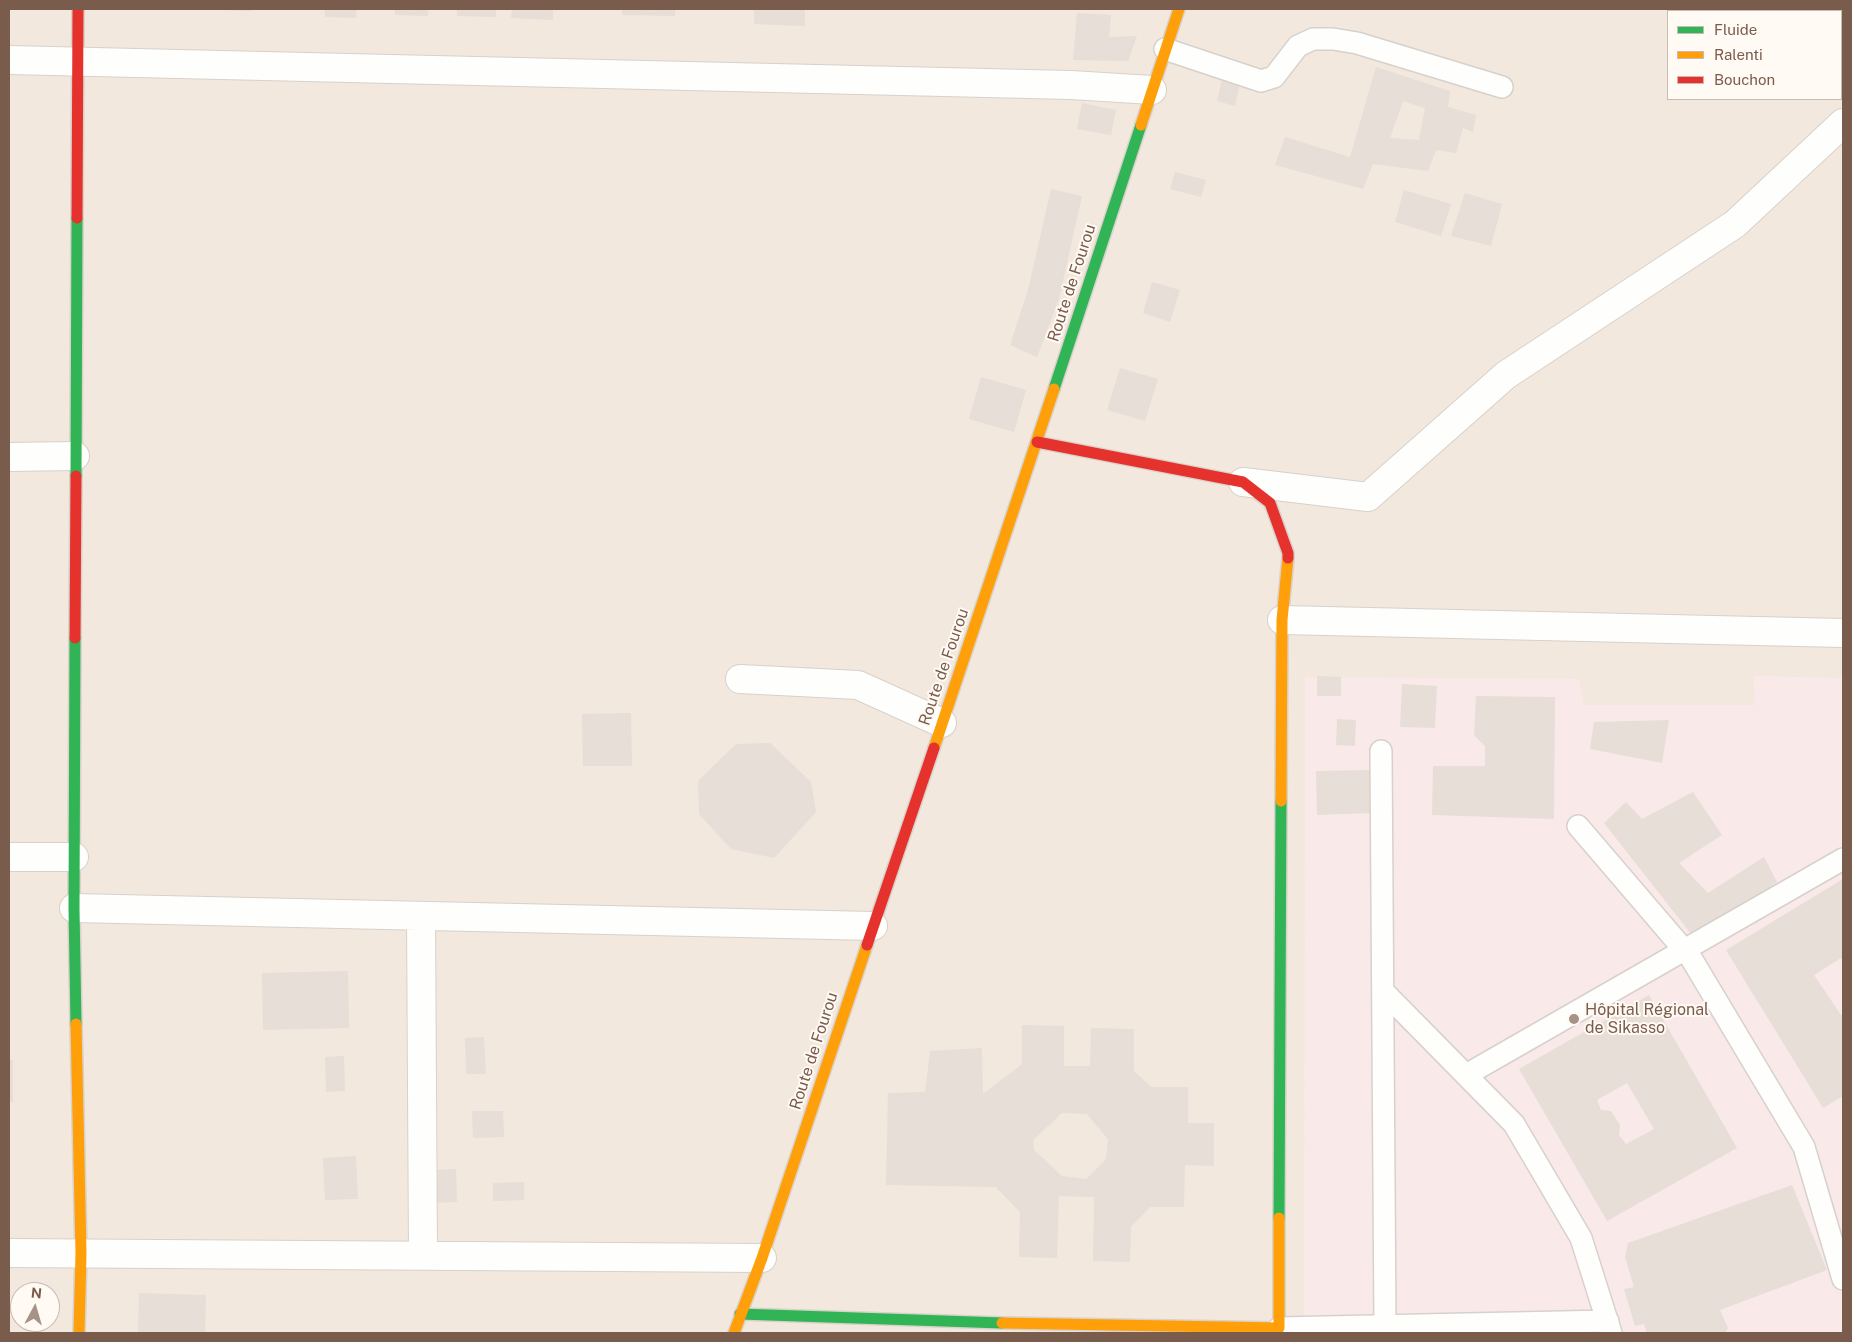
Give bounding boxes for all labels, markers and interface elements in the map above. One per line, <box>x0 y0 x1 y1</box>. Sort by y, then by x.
legend <box>1667 10 1842 100</box>
text: Fluide <box>1714 21 1757 38</box>
text: Ralenti <box>1714 46 1763 63</box>
text: Bouchon <box>1714 71 1775 88</box>
street label: Route de Fourou <box>1044 222 1100 344</box>
street label: Route de Fourou <box>915 606 973 728</box>
street label: Route de Fourou <box>786 990 842 1112</box>
place label: Hôpital Régional de Sikasso <box>1585 1000 1709 1038</box>
marker: Hôpital Régional de Sikasso <box>1567 1012 1581 1026</box>
north arrow <box>10 1282 60 1332</box>
text: N <box>30 1285 43 1302</box>

